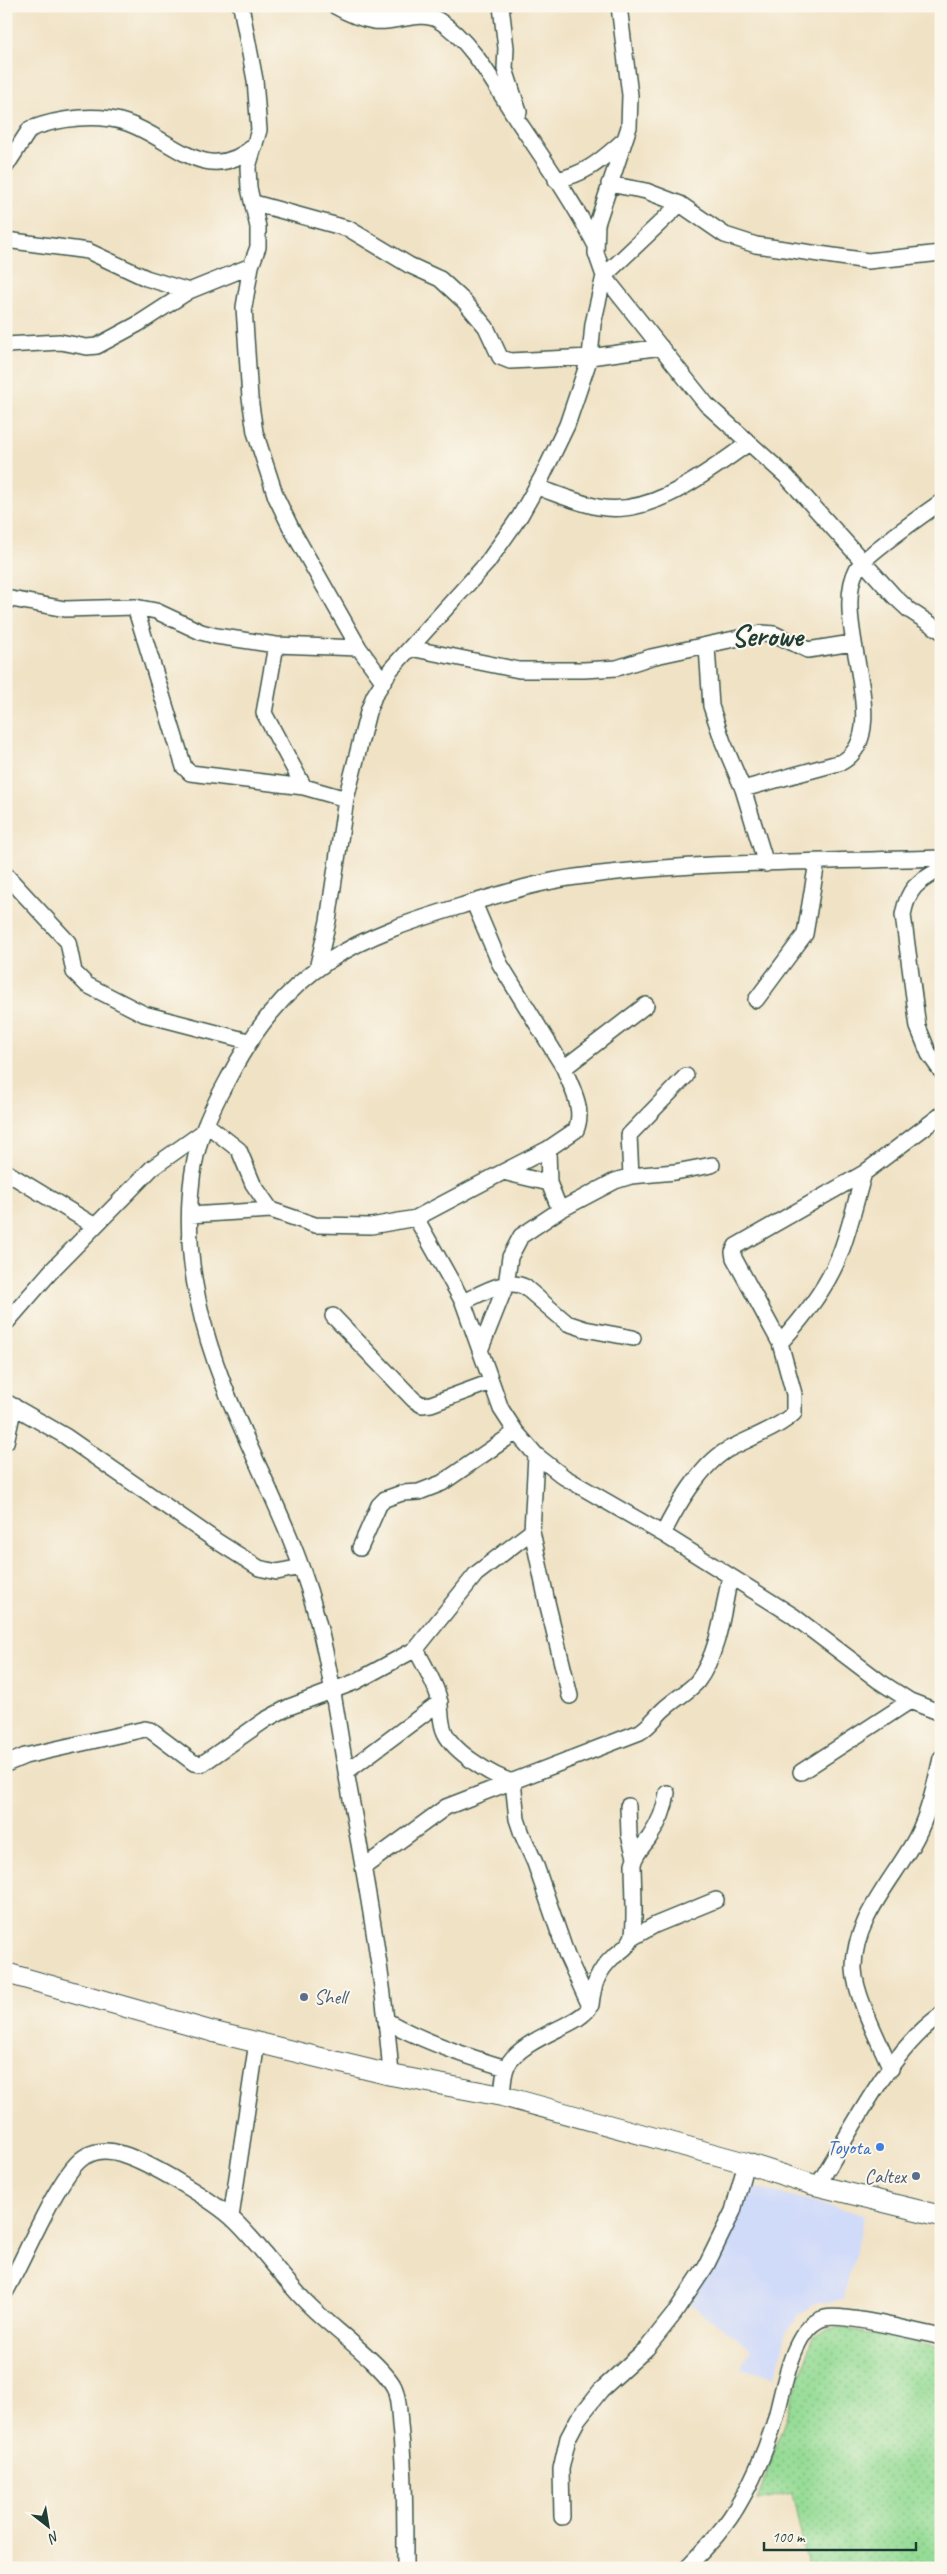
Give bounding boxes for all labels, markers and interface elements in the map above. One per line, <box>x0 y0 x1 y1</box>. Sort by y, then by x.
district label: Serowe <box>731 617 805 655</box>
place label: Shell <box>314 1985 350 2010</box>
marker: Shell <box>298 1991 310 2003</box>
place label: Toyota <box>827 2135 872 2160</box>
marker: Toyota <box>874 2141 886 2153</box>
place label: Caltex <box>864 2164 908 2189</box>
marker: Caltex <box>910 2170 922 2182</box>
north arrow <box>22 2502 72 2552</box>
scale bar <box>764 2519 917 2551</box>
text: N <box>44 2527 63 2547</box>
text: 100 m <box>772 2528 806 2547</box>

